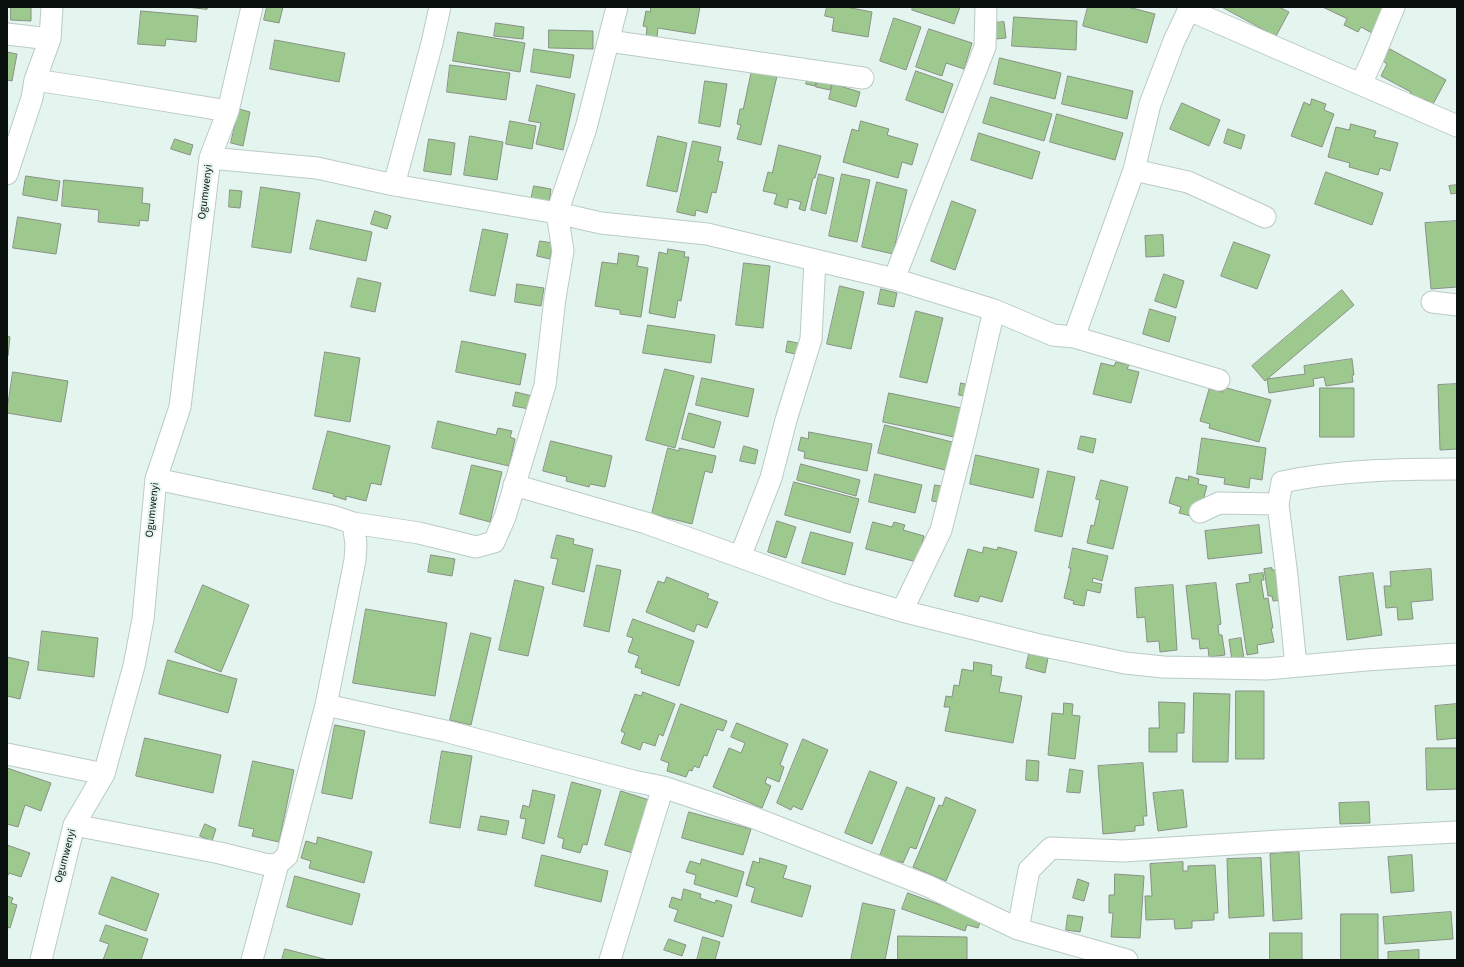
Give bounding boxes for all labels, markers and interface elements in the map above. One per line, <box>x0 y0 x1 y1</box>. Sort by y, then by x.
street label: Ogumwenyi <box>196 164 216 220</box>
street label: Ogumwenyi <box>144 482 162 538</box>
street label: Ogumwenyi <box>52 828 80 884</box>

